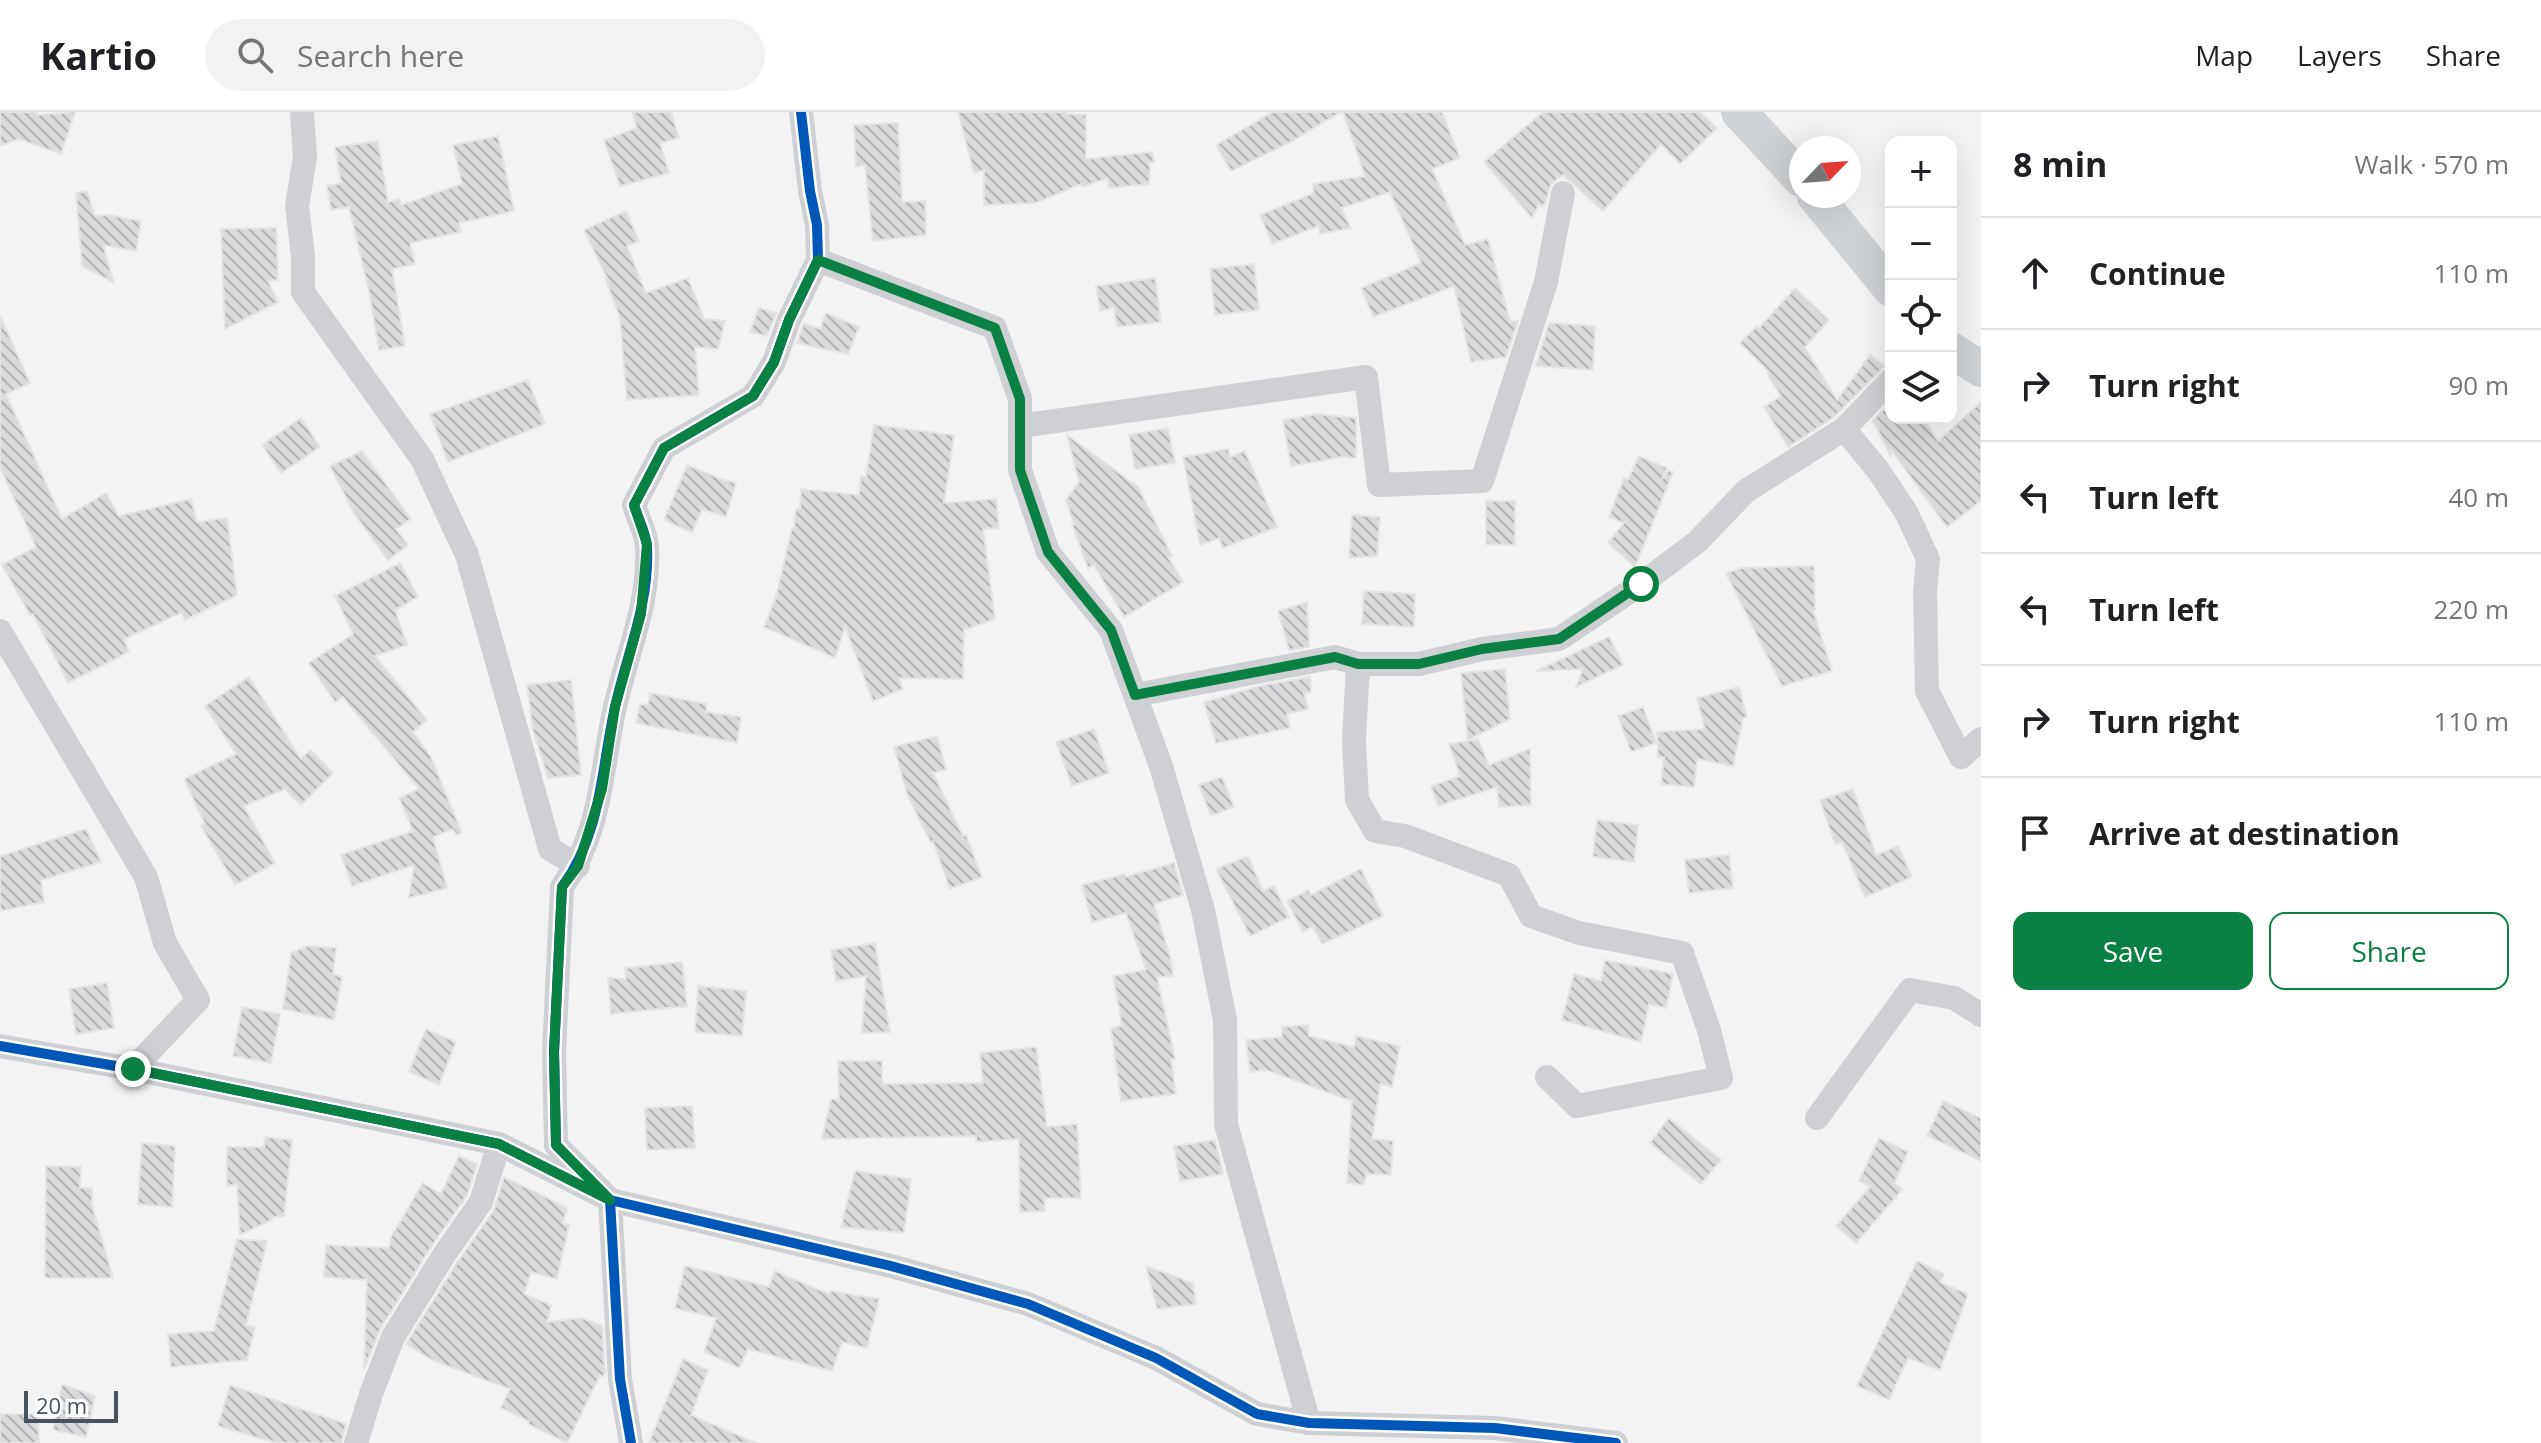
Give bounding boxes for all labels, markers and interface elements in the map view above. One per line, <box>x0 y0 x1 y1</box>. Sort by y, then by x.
search box <box>205 19 765 91</box>
text: Kartio <box>40 29 157 81</box>
icon: search <box>233 33 277 77</box>
text: Search here <box>297 35 464 76</box>
text: Map <box>2195 36 2253 74</box>
text: Layers <box>2297 36 2382 74</box>
text: Share <box>2426 36 2501 74</box>
north arrow <box>1789 136 1861 208</box>
map controls <box>1885 136 1957 424</box>
button: + <box>1885 136 1957 208</box>
text: 8 min <box>2013 141 2107 187</box>
text: Walk · 570 m <box>2355 146 2509 182</box>
button: − <box>1885 208 1957 280</box>
icon: ahead <box>2013 251 2057 295</box>
text: Continue <box>2089 253 2226 294</box>
text: 110 m <box>2434 255 2509 291</box>
button: locate <box>1885 280 1957 352</box>
button: layers <box>1885 352 1957 424</box>
icon: right <box>2013 363 2057 407</box>
text: Turn right <box>2089 365 2240 406</box>
text: 90 m <box>2448 367 2509 403</box>
icon: left <box>2013 475 2057 519</box>
text: Turn left <box>2089 477 2219 518</box>
text: 40 m <box>2448 479 2509 515</box>
route start <box>1623 566 1659 602</box>
icon: left <box>2013 587 2057 631</box>
text: Turn left <box>2089 589 2219 630</box>
text: 220 m <box>2434 591 2509 627</box>
icon: right <box>2013 699 2057 743</box>
text: Turn right <box>2089 701 2240 742</box>
text: 110 m <box>2434 703 2509 739</box>
icon: arrive <box>2013 811 2057 855</box>
text: Arrive at destination <box>2089 813 2400 854</box>
button: Save <box>2013 912 2253 990</box>
button: Share <box>2269 912 2509 990</box>
route end <box>115 1051 151 1087</box>
scale bar <box>24 1387 118 1423</box>
text: 20 m <box>36 1390 87 1420</box>

